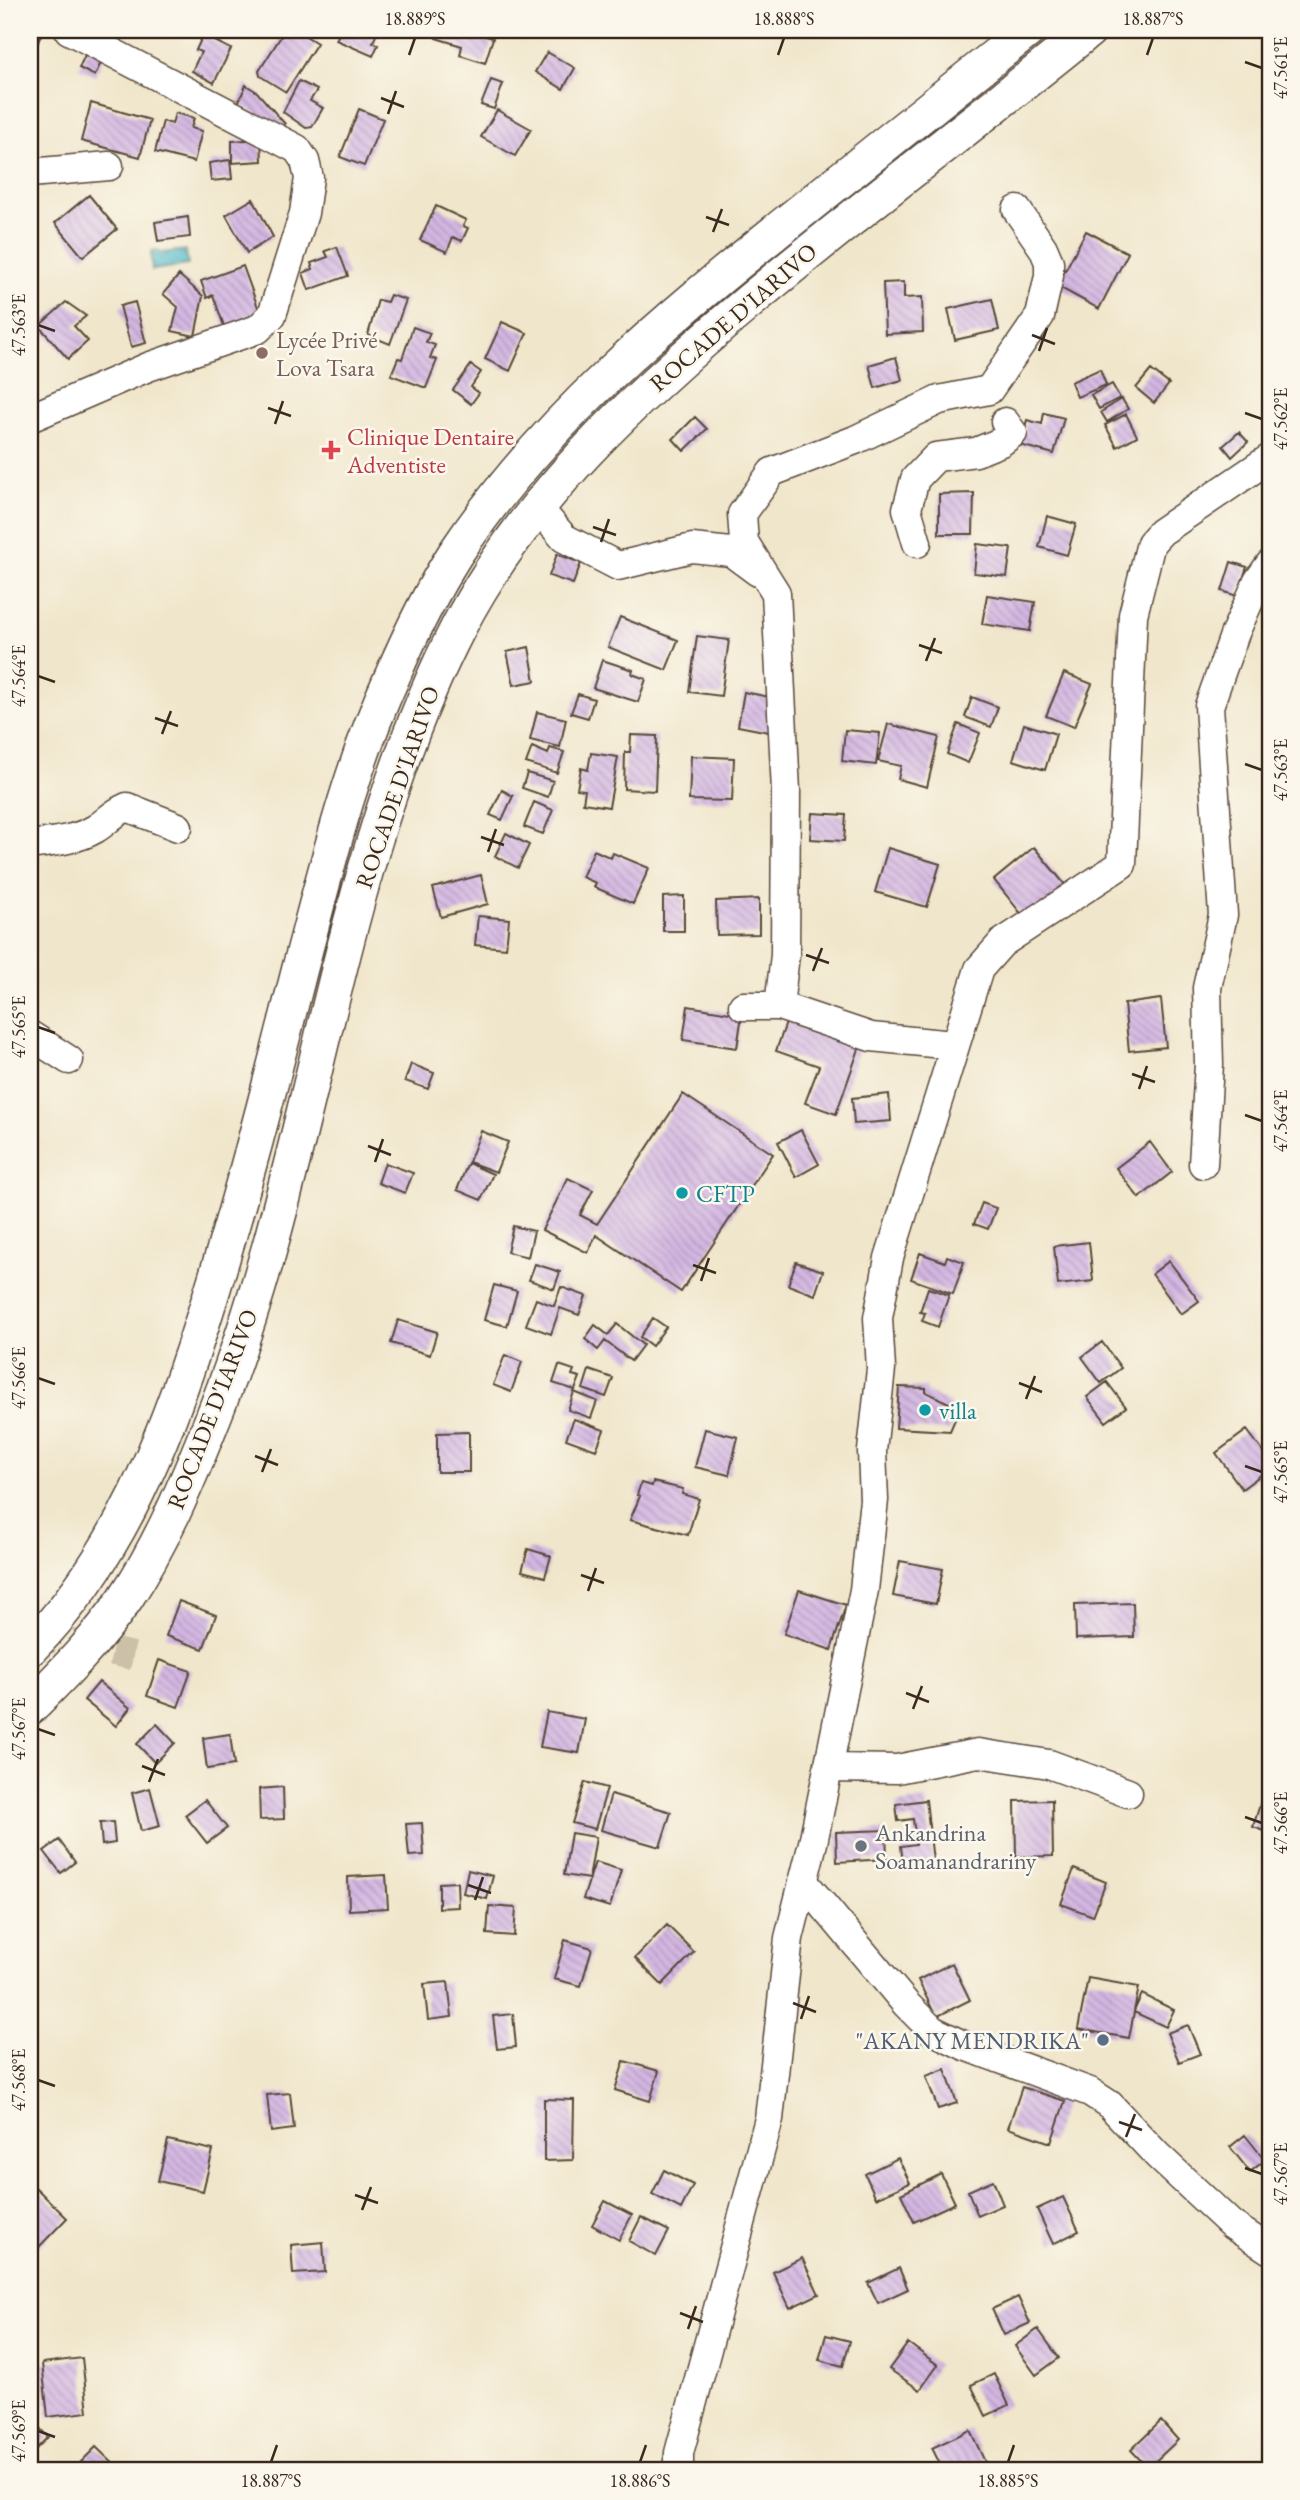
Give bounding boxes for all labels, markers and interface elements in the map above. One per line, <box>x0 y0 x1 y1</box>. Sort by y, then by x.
text: 18.889°S <box>385 7 445 30</box>
text: 18.888°S <box>754 7 814 30</box>
text: 18.887°S <box>1123 7 1183 30</box>
text: 47.561°E <box>1269 37 1292 99</box>
street label: ROCADE D'IARIVO <box>643 236 823 398</box>
text: 47.563°E <box>7 294 30 356</box>
place label: Lycée Privé Lova Tsara <box>276 324 378 383</box>
marker: Lycée Privé Lova Tsara <box>254 345 270 361</box>
text: 47.562°E <box>1269 388 1292 450</box>
place label: Clinique Dentaire Adventiste <box>346 421 514 480</box>
marker: Clinique Dentaire Adventiste <box>321 440 341 460</box>
text: 47.564°E <box>7 645 30 707</box>
street label: ROCADE D'IARIVO <box>348 682 446 892</box>
text: 47.563°E <box>1269 739 1292 801</box>
text: 47.565°E <box>7 996 30 1058</box>
text: 47.564°E <box>1269 1090 1292 1152</box>
place label: CFTP <box>696 1178 755 1209</box>
marker: CFTP <box>674 1185 690 1201</box>
street label: ROCADE D'IARIVO <box>160 1304 264 1514</box>
text: 47.566°E <box>7 1347 30 1409</box>
place label: villa <box>939 1395 977 1426</box>
marker: villa <box>917 1402 933 1418</box>
text: 47.565°E <box>1269 1441 1292 1503</box>
text: 47.567°E <box>7 1698 30 1760</box>
text: 47.566°E <box>1269 1792 1292 1854</box>
place label: Ankandrina Soamanandrariny <box>874 1817 1037 1876</box>
marker: Ankandrina Soamanandrariny <box>853 1838 869 1854</box>
place label: "AKANY MENDRIKA" <box>855 2025 1089 2056</box>
marker: "AKANY MENDRIKA" <box>1095 2032 1111 2048</box>
text: 47.568°E <box>7 2049 30 2111</box>
text: 47.567°E <box>1269 2143 1292 2205</box>
text: 47.569°E <box>7 2400 30 2462</box>
text: 18.887°S <box>241 2469 301 2492</box>
text: 18.886°S <box>610 2469 670 2492</box>
text: 18.885°S <box>978 2469 1038 2492</box>

